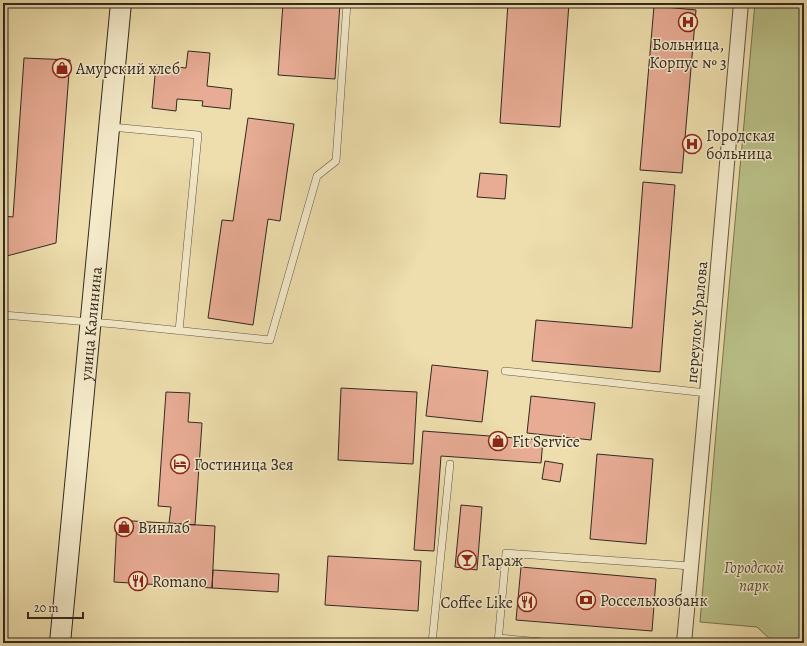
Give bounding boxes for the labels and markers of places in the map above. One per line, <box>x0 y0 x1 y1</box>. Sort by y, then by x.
hospital icon: Больница, Корпус № 3 <box>677 11 699 33</box>
place label: Больница, Корпус № 3 <box>649 34 727 74</box>
shop icon: Амурский хлеб <box>51 57 73 79</box>
place label: Амурский хлеб <box>75 58 180 80</box>
place label: Городская больница <box>706 125 776 165</box>
hospital icon: Городская больница <box>681 133 703 155</box>
shop icon: Fit Service <box>487 430 509 452</box>
place label: Fit Service <box>512 431 580 453</box>
hotel icon: Гостиница Зея <box>169 453 191 475</box>
place label: Гостиница Зея <box>194 454 294 476</box>
shop icon: Винлаб <box>113 516 135 538</box>
place label: Винлаб <box>138 517 190 539</box>
bar icon: Гараж <box>456 549 478 571</box>
place label: Гараж <box>481 550 523 572</box>
restaurant icon: Romano <box>127 570 149 592</box>
place label: Romano <box>152 571 207 593</box>
bank icon: Россельхозбанк <box>575 589 597 611</box>
place label: Россельхозбанк <box>600 590 708 612</box>
restaurant icon: Coffee Like <box>516 591 538 613</box>
place label: Coffee Like <box>441 592 513 614</box>

